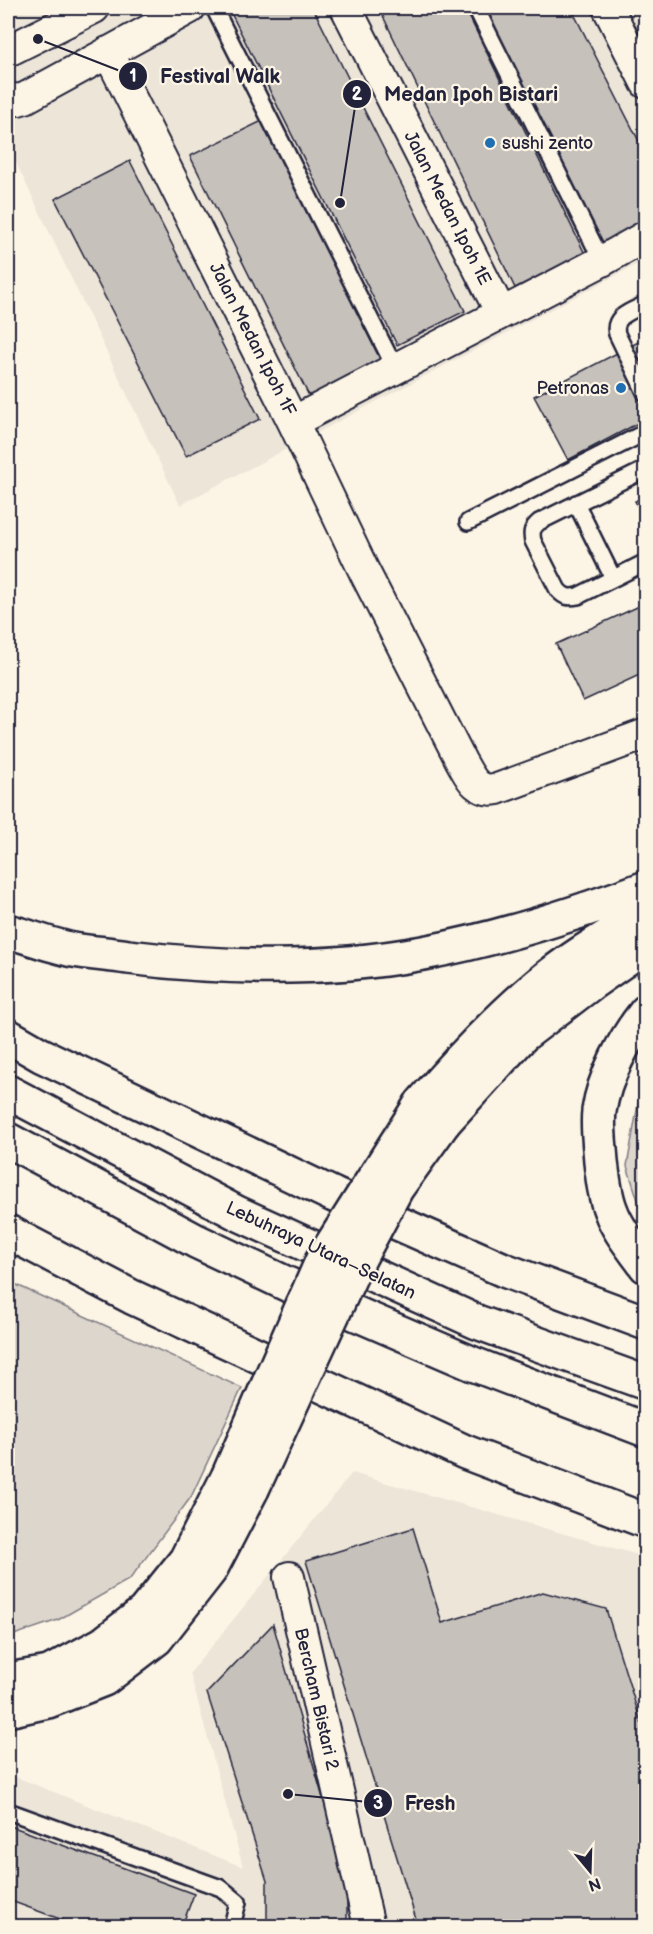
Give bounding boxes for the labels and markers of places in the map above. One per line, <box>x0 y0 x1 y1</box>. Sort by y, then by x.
callout: Festival Walk <box>118 57 292 95</box>
callout: Medan Ipoh Bistari <box>342 75 570 113</box>
place label: sushi zento <box>502 133 593 154</box>
marker: sushi zento <box>483 136 497 150</box>
place label: Petronas <box>537 378 609 399</box>
marker: Petronas <box>614 381 628 395</box>
callout: Fresh <box>363 1784 467 1822</box>

